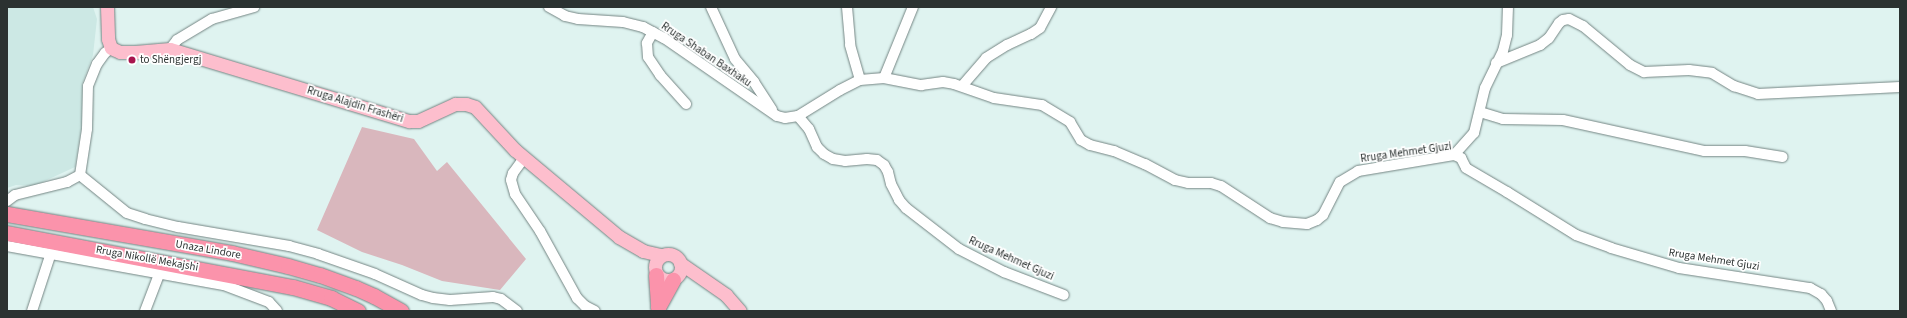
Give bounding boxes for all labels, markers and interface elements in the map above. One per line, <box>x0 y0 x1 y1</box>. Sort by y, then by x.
street label: Rruga Shaban Baxhaku <box>658 20 754 90</box>
place label: to Shëngjergj <box>140 53 202 67</box>
marker: to Shëngjergj <box>127 55 137 65</box>
street label: Rruga Alajdin Frashëri <box>305 84 405 126</box>
street label: Rruga Mehmet Gjuzi <box>1360 140 1452 166</box>
street label: Rruga Mehmet Gjuzi <box>966 234 1056 284</box>
street label: Unaza Lindore <box>174 238 242 262</box>
street label: Rruga Nikollë Mekajshi <box>95 243 199 275</box>
street label: Rruga Mehmet Gjuzi <box>1668 246 1760 274</box>

